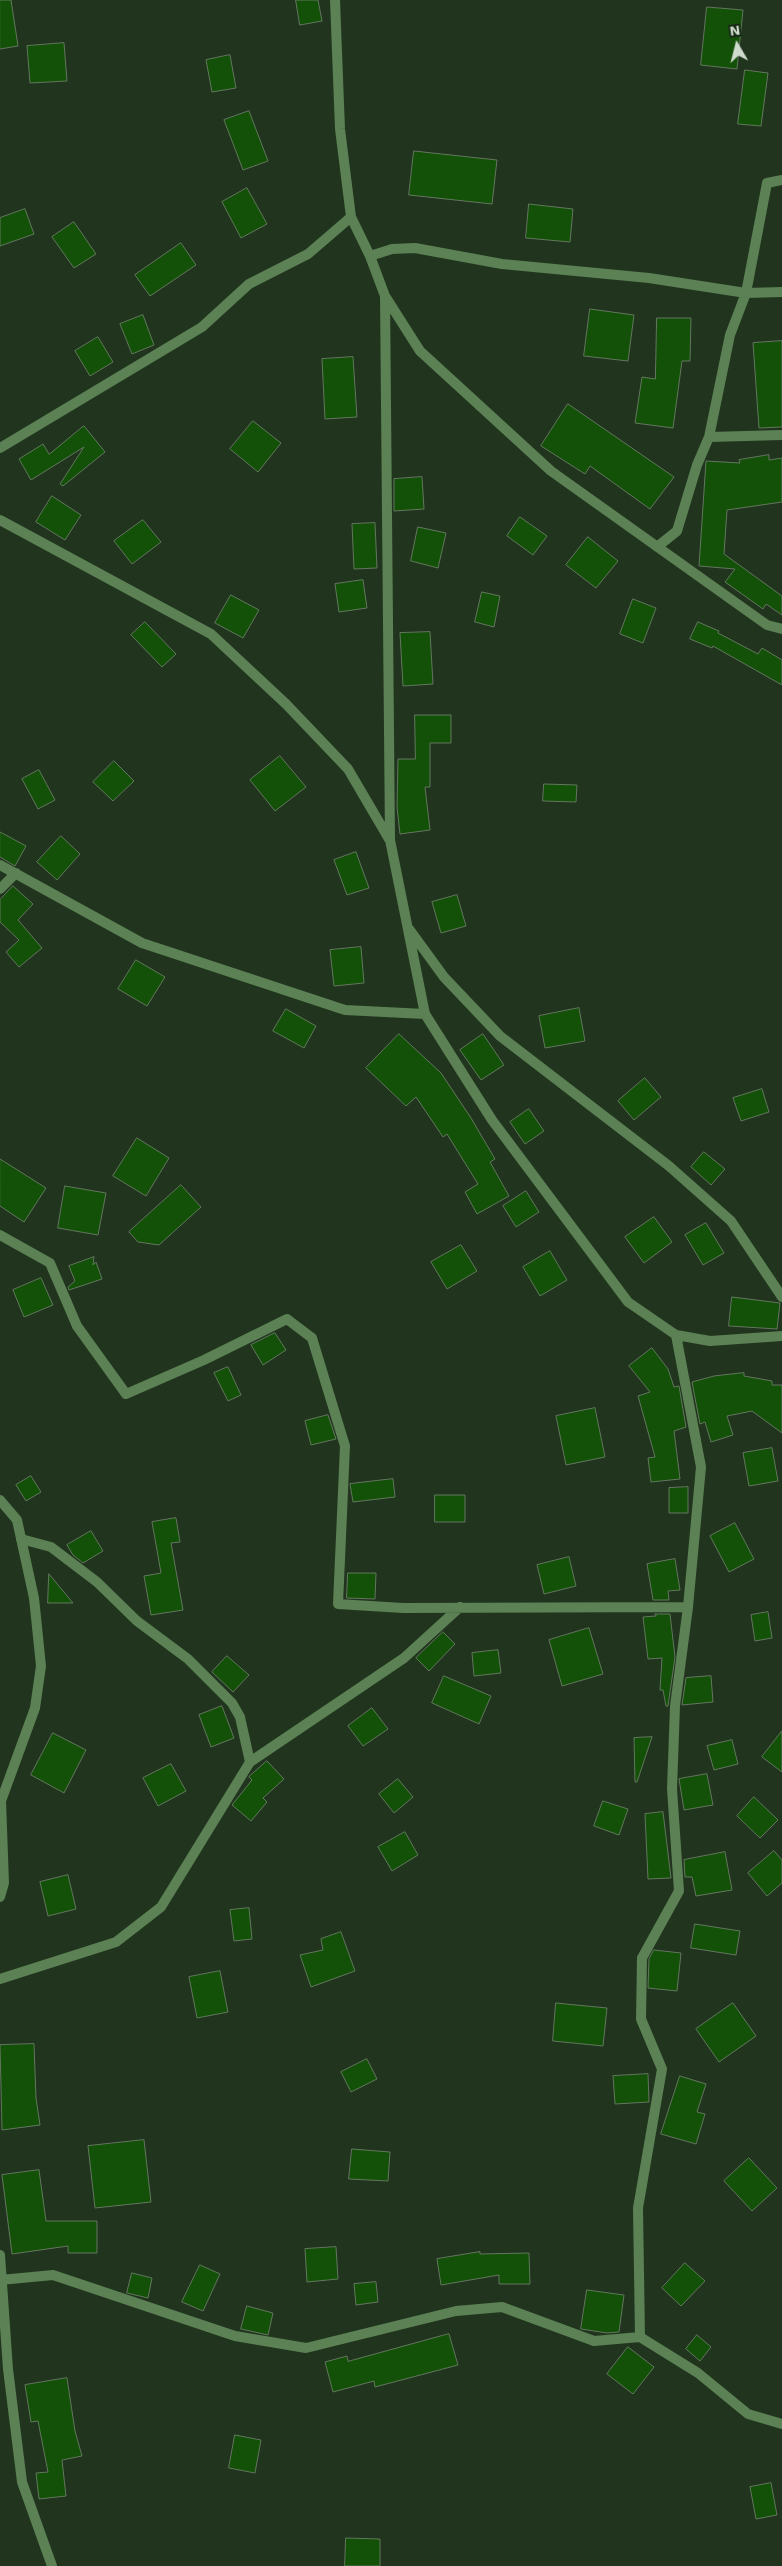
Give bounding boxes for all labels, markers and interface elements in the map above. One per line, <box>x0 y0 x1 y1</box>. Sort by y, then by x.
north arrow <box>712 20 762 70</box>
text: N <box>729 22 741 39</box>

